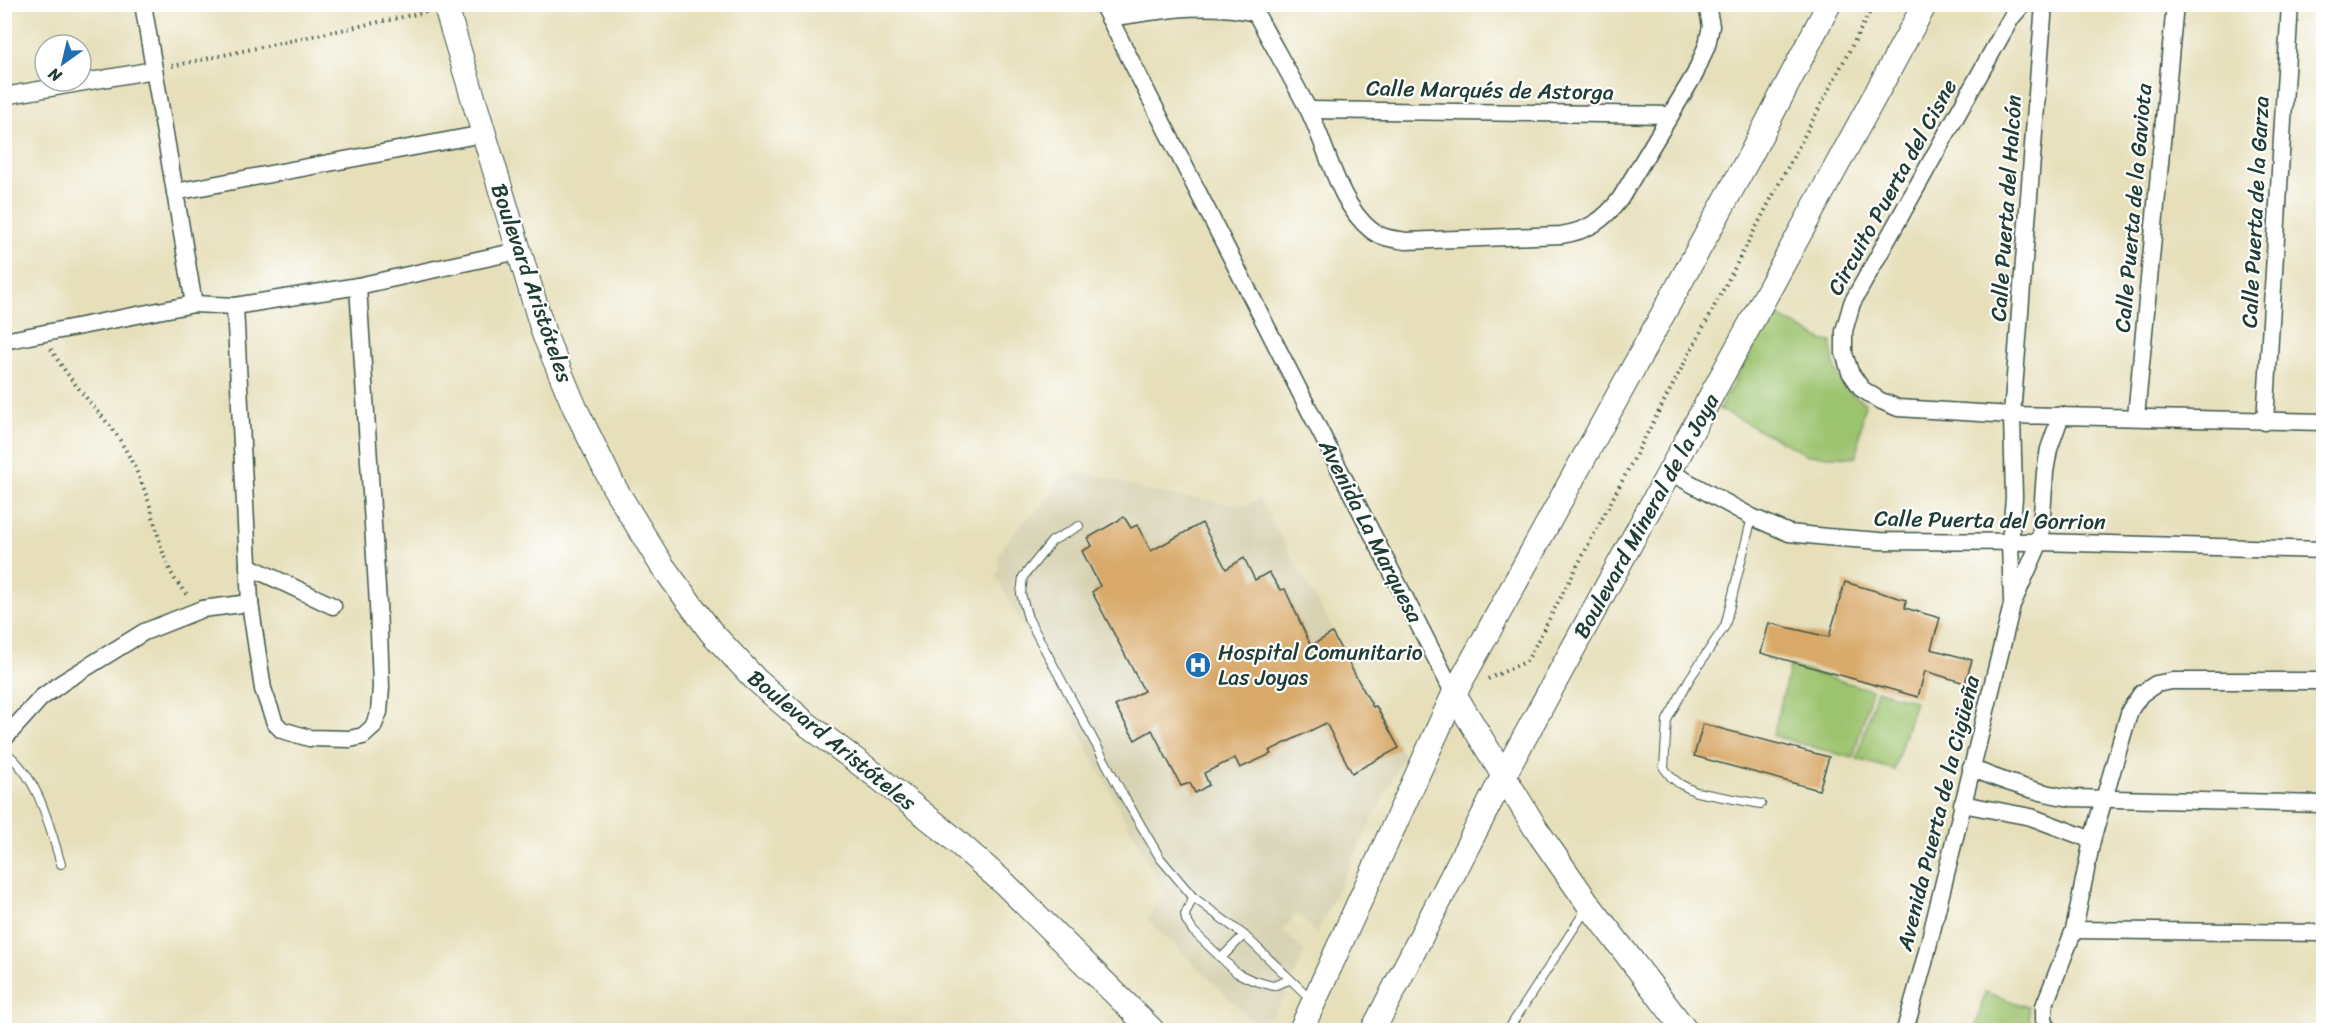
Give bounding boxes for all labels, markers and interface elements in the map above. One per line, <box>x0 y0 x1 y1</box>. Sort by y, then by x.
north arrow <box>33 33 93 93</box>
text: N <box>41 59 68 91</box>
street label: Calle Marqués de Astorga <box>1366 68 1614 112</box>
street label: Circuito Puerta del Cisne <box>1816 71 1968 303</box>
street label: Calle Puerta de la Gaviota <box>2103 81 2163 334</box>
street label: Calle Puerta del Halcón <box>1979 93 2033 323</box>
street label: Calle Puerta de la Garza <box>2229 95 2281 329</box>
street label: Boulevard Aristóteles <box>480 178 585 389</box>
street label: Boulevard Mineral de la Joya <box>1562 385 1730 646</box>
street label: Avenida La Marquesa <box>1307 431 1435 631</box>
street label: Calle Puerta del Gorrion <box>1874 498 2106 542</box>
place label: Hospital Comunitario Las Joyas <box>1218 633 1423 697</box>
hospital icon: Hospital Comunitario Las Joyas <box>1183 650 1213 680</box>
street label: Boulevard Aristóteles <box>739 659 926 821</box>
street label: Avenida Puerta de la Cigüeña <box>1885 670 1991 956</box>

